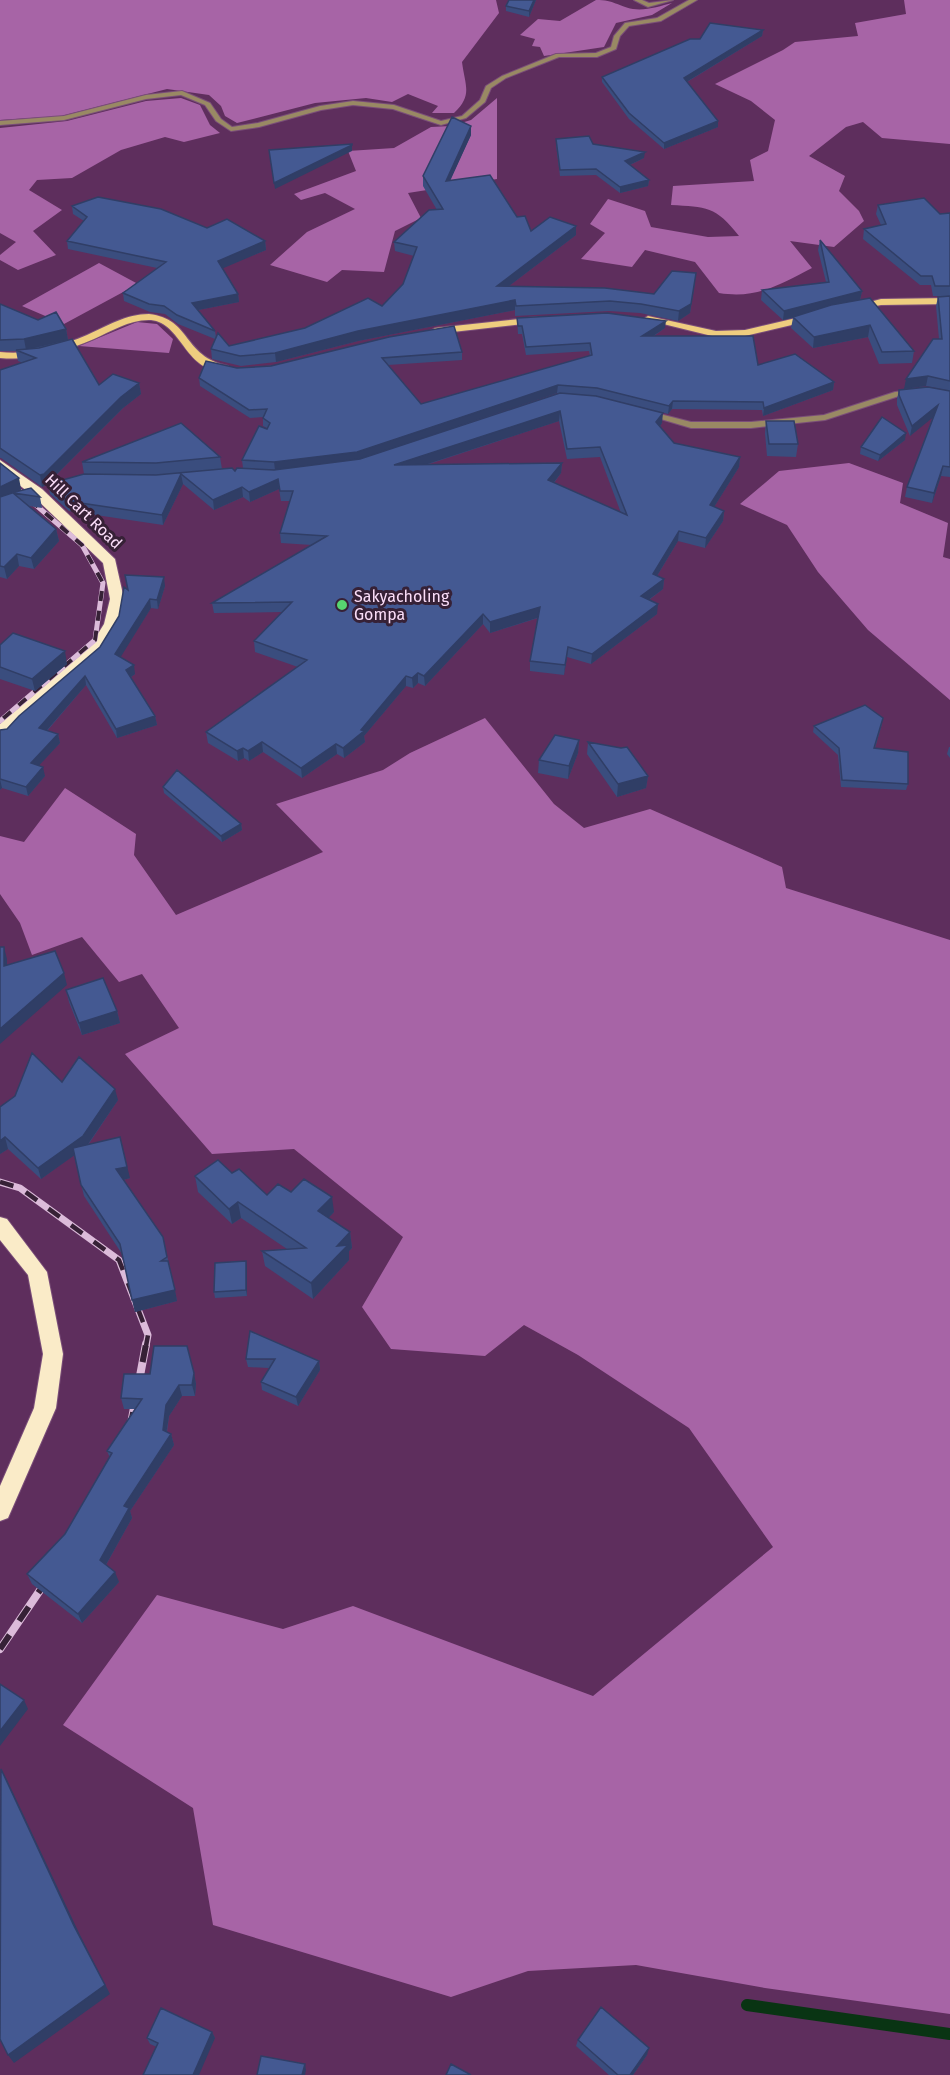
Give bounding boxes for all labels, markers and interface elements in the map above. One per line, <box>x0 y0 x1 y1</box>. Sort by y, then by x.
street label: Hill Cart Road <box>41 470 126 553</box>
place label: Sakyacholing Gompa <box>354 587 450 624</box>
marker: Sakyacholing Gompa <box>335 598 349 612</box>

